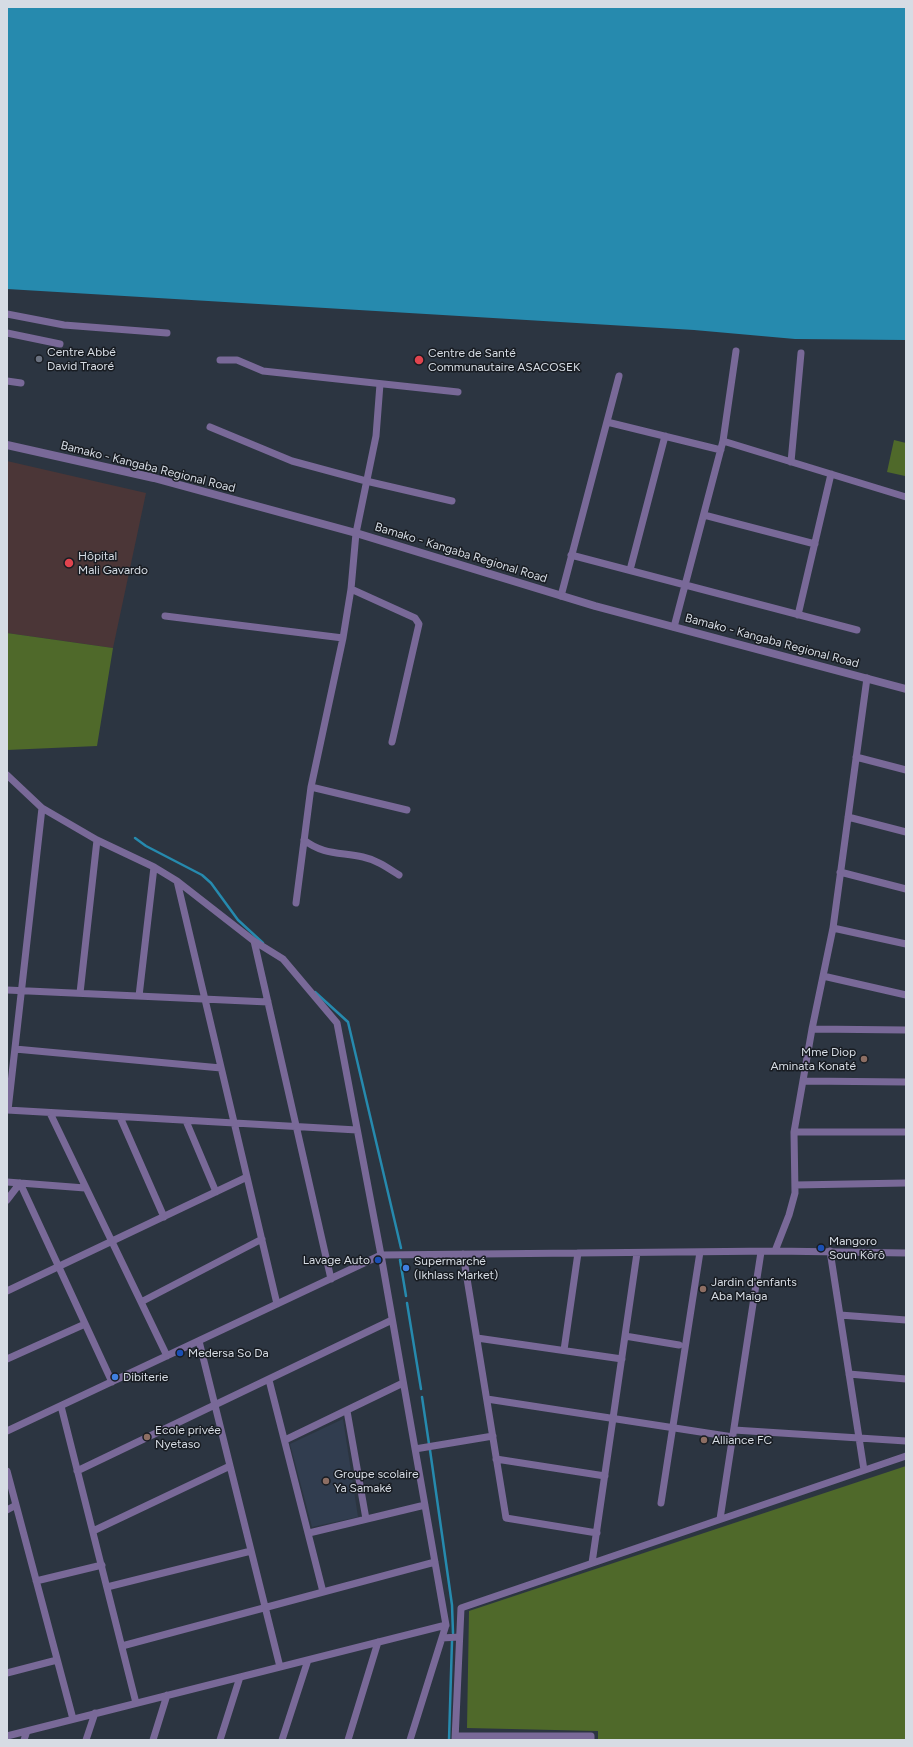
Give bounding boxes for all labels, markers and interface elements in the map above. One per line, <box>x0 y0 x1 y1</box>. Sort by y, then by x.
place label: Centre Abbé David Traoré <box>47 345 116 373</box>
place label: Centre de Santé Communautaire ASACOSEK <box>428 346 580 374</box>
marker: Centre Abbé David Traoré <box>34 354 44 364</box>
marker: Centre de Santé Communautaire ASACOSEK <box>413 354 425 366</box>
street label: Bamako - Kangaba Regional Road <box>59 438 237 496</box>
street label: Bamako - Kangaba Regional Road <box>373 520 549 586</box>
place label: Hôpital Mali Gavardo <box>78 549 148 577</box>
marker: Hôpital Mali Gavardo <box>63 557 75 569</box>
street label: Bamako - Kangaba Regional Road <box>683 611 861 671</box>
place label: Mme Diop Aminata Konaté <box>770 1045 856 1073</box>
marker: Mme Diop Aminata Konaté <box>859 1054 869 1064</box>
place label: Mangoro Soun Kôrô <box>829 1234 885 1262</box>
marker: Mangoro Soun Kôrô <box>816 1243 826 1253</box>
place label: Lavage Auto <box>303 1253 370 1267</box>
place label: Supermarché (Ikhlass Market) <box>414 1254 498 1282</box>
marker: Lavage Auto <box>373 1255 383 1265</box>
marker: Supermarché (Ikhlass Market) <box>401 1263 411 1273</box>
place label: Jardin d'enfants Aba Maïga <box>711 1275 797 1303</box>
marker: Jardin d'enfants Aba Maïga <box>698 1284 708 1294</box>
place label: Medersa So Da <box>188 1346 269 1360</box>
marker: Medersa So Da <box>175 1348 185 1358</box>
place label: Dibiterie <box>123 1370 168 1384</box>
marker: Dibiterie <box>110 1372 120 1382</box>
place label: Ecole privée Nyetaso <box>155 1423 221 1451</box>
marker: Ecole privée Nyetaso <box>142 1432 152 1442</box>
place label: Alliance FC <box>712 1433 772 1447</box>
marker: Alliance FC <box>699 1435 709 1445</box>
place label: Groupe scolaire Ya Samaké <box>334 1467 419 1495</box>
marker: Groupe scolaire Ya Samaké <box>321 1476 331 1486</box>

